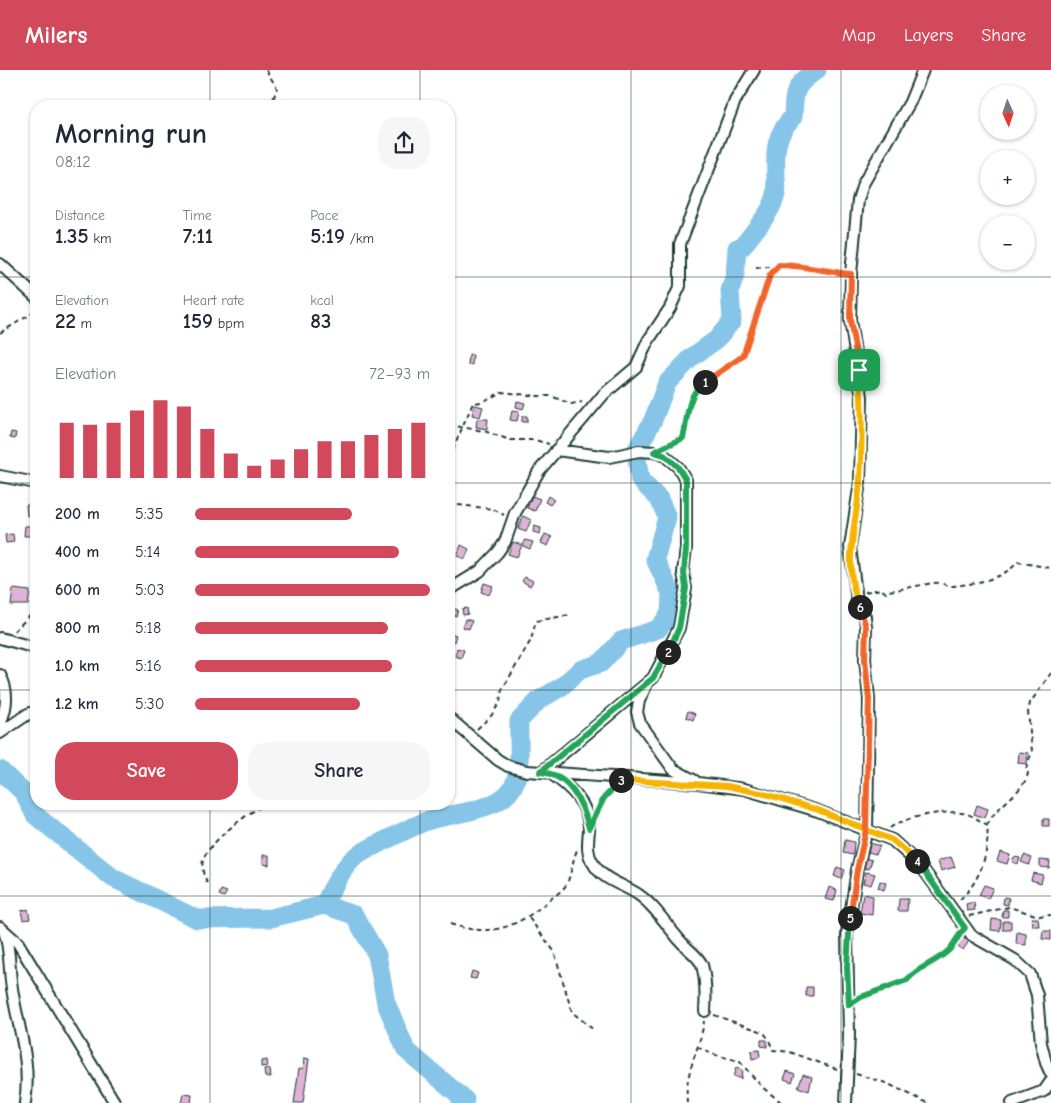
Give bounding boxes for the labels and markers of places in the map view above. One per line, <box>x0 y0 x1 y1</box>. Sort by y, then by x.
pin <box>838 349 880 391</box>
pin: 1 <box>692 370 718 394</box>
pin: 6 <box>848 594 872 620</box>
pin: 2 <box>656 640 680 664</box>
pin: 3 <box>608 768 634 792</box>
pin: 4 <box>904 848 930 874</box>
pin: 5 <box>838 906 862 930</box>

